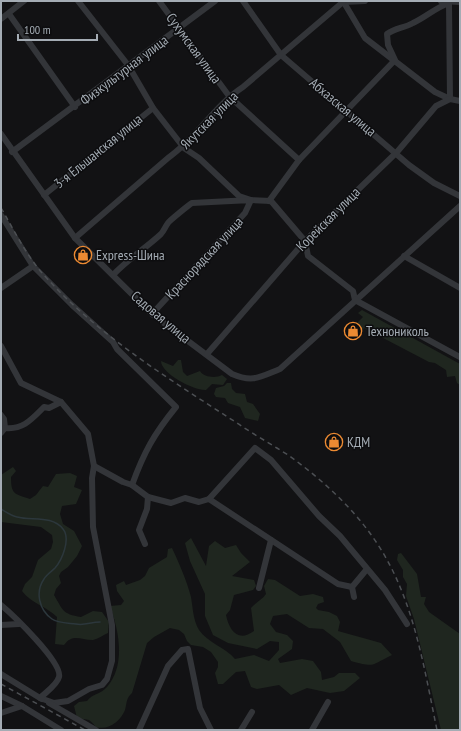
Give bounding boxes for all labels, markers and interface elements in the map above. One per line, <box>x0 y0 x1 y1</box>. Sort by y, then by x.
street label: Сухумская улица <box>162 9 226 87</box>
scale bar <box>18 16 97 42</box>
text: 100 m <box>24 22 51 37</box>
street label: Физкультурная улица <box>76 31 172 109</box>
street label: Абхазская улица <box>306 74 380 140</box>
street label: Якутская улица <box>176 87 242 153</box>
street label: 3-я Ельшанская улица <box>50 110 146 192</box>
street label: Корейская улица <box>292 183 364 255</box>
street label: Краснорядская улица <box>161 213 247 303</box>
shop icon: Express-Шина <box>73 245 93 265</box>
place label: Express-Шина <box>96 246 165 264</box>
street label: Садовая улица <box>127 287 195 347</box>
shop icon: Технониколь <box>343 321 363 341</box>
place label: Технониколь <box>366 322 429 340</box>
shop icon: КДМ <box>324 432 344 452</box>
place label: КДМ <box>347 433 370 451</box>

